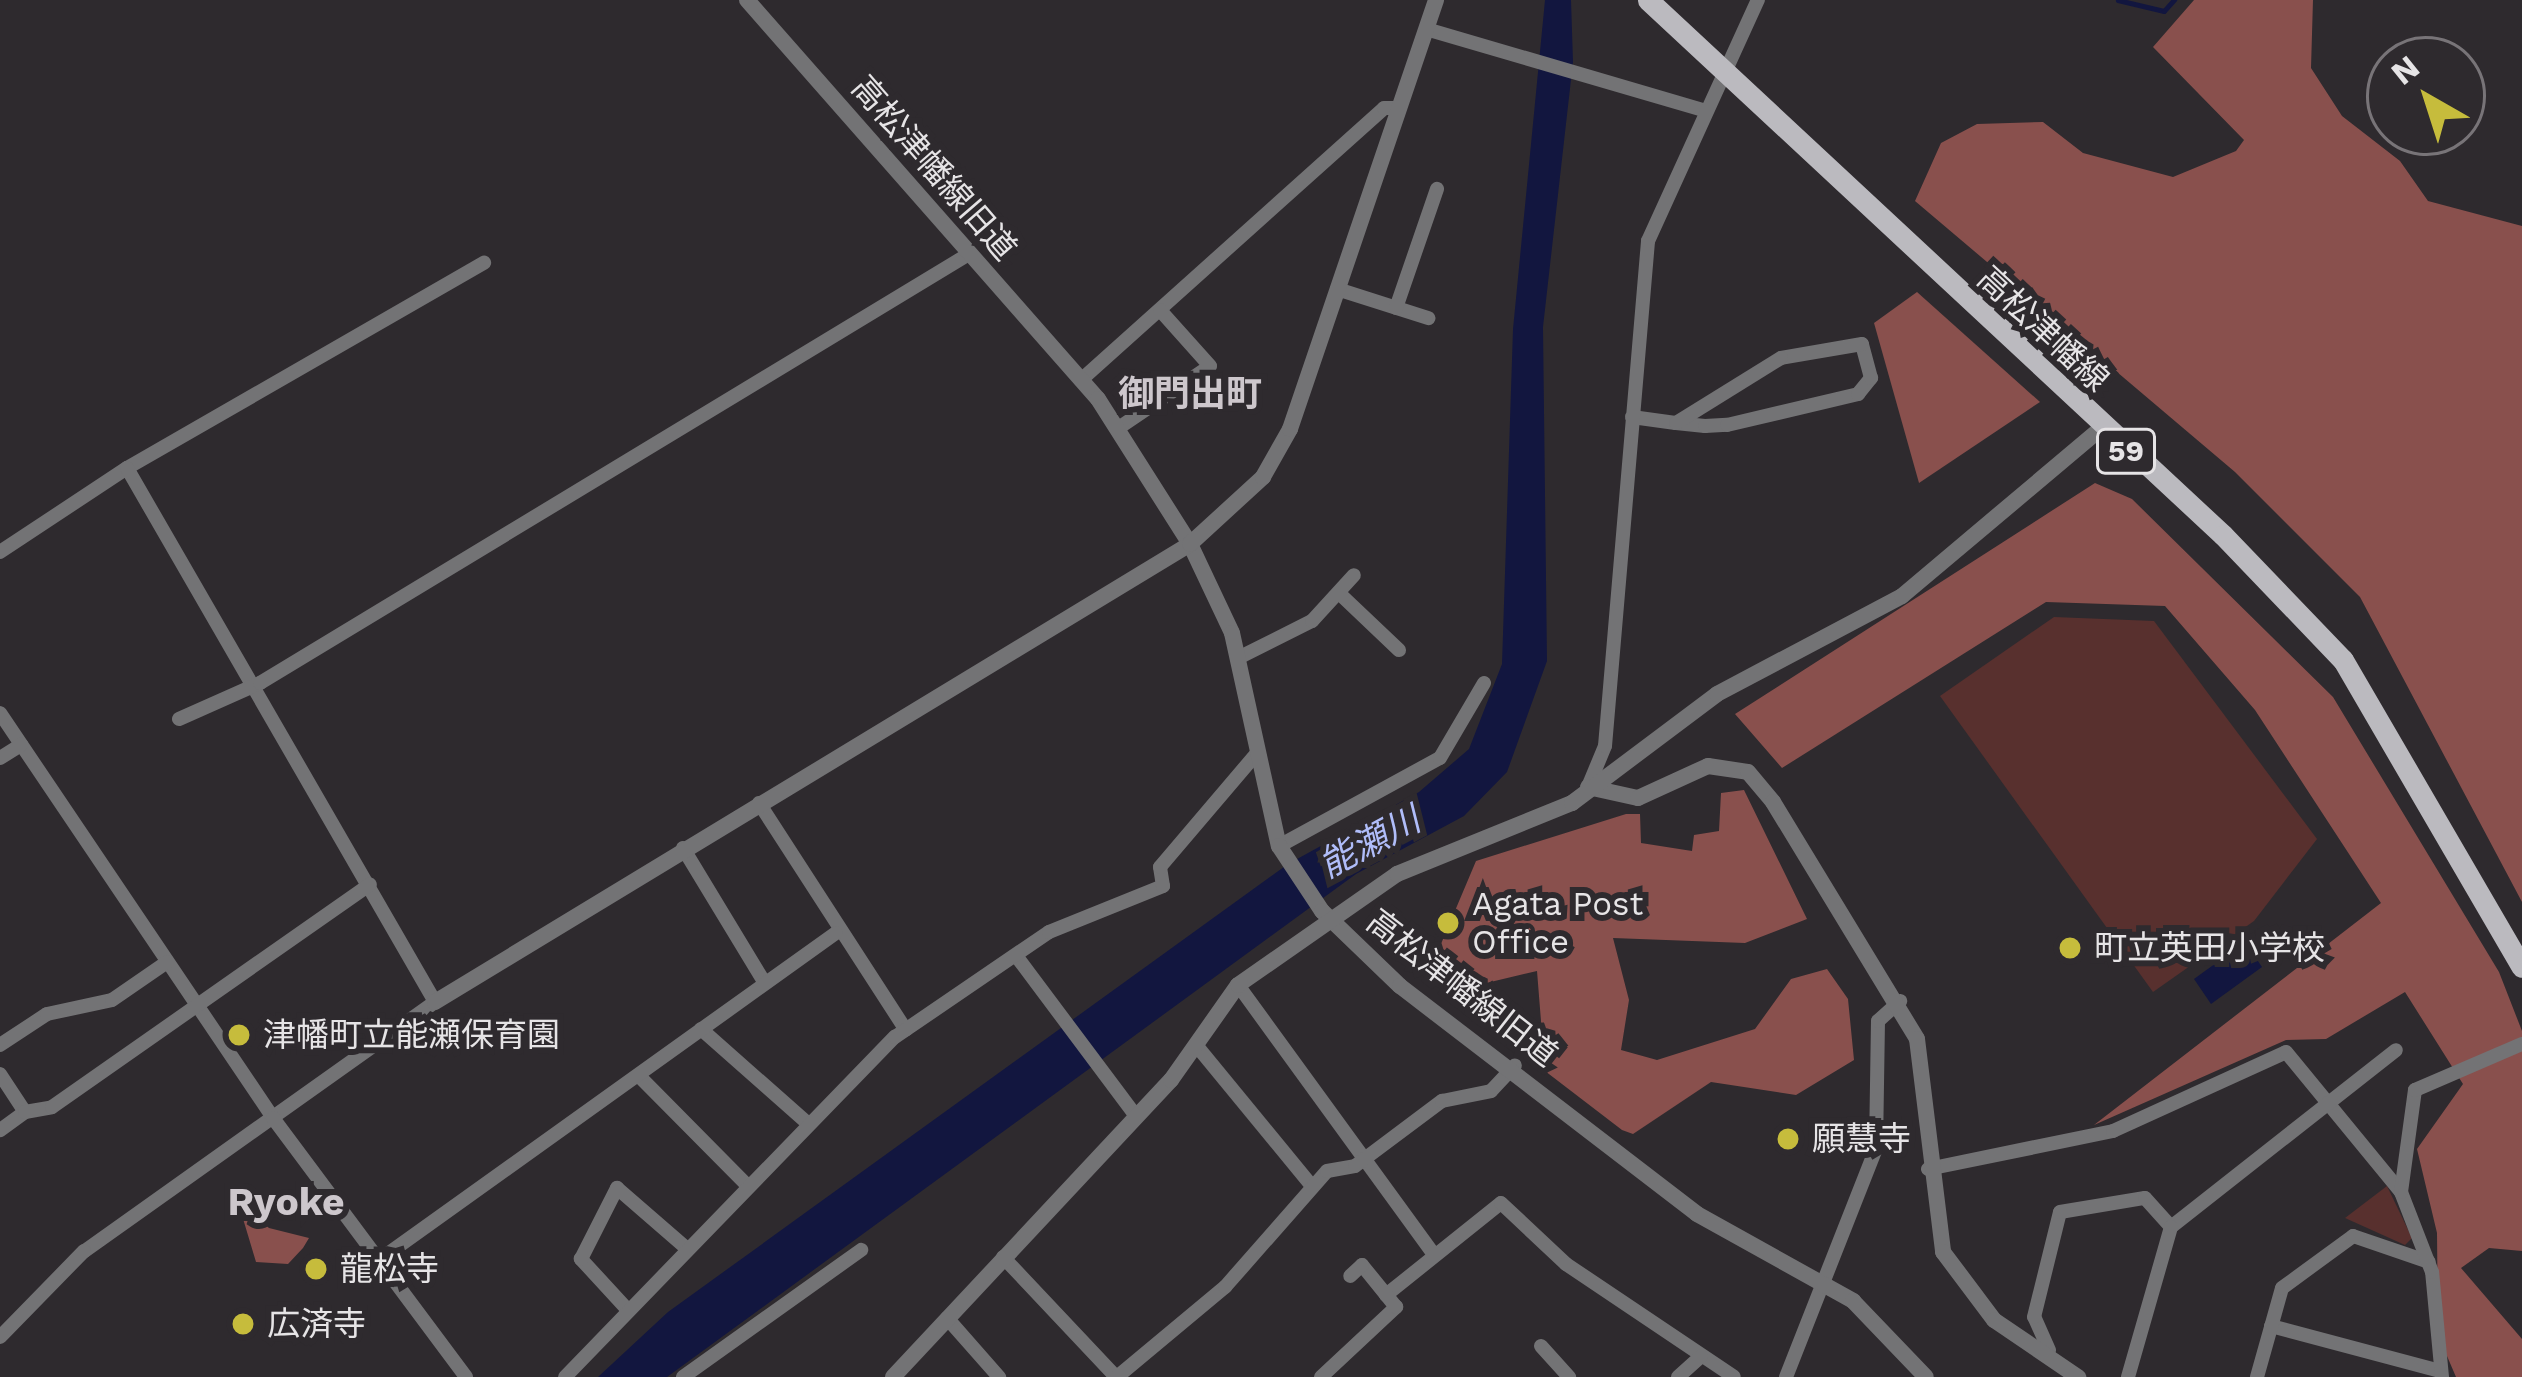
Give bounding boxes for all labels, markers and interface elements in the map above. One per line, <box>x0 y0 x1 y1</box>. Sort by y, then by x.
north arrow <box>2366 36 2486 156</box>
text: N <box>2383 47 2427 93</box>
street label: 高松津幡線旧道 <box>843 68 1025 268</box>
street label: 高松津幡線 <box>1969 258 2117 400</box>
district label: 御門出町 <box>1118 373 1262 417</box>
road number: 59 <box>2096 427 2156 475</box>
water label: 能瀬川 <box>1312 799 1428 887</box>
place label: Agata Post Office <box>1472 884 1644 962</box>
street label: 高松津幡線旧道 <box>1359 901 1565 1075</box>
marker: Agata Post Office <box>1435 910 1461 936</box>
place label: 町立英田小学校 <box>2094 928 2325 968</box>
marker: 町立英田小学校 <box>2057 935 2083 961</box>
place label: 津幡町立能瀬保育園 <box>263 1015 560 1055</box>
marker: 津幡町立能瀬保育園 <box>226 1022 252 1048</box>
place label: 願慧寺 <box>1812 1119 1911 1159</box>
marker: 願慧寺 <box>1775 1126 1801 1152</box>
district label: Ryoke <box>227 1179 345 1225</box>
place label: 龍松寺 <box>340 1249 439 1289</box>
marker: 龍松寺 <box>303 1256 329 1282</box>
place label: 広済寺 <box>267 1304 366 1344</box>
marker: 広済寺 <box>230 1311 256 1337</box>

